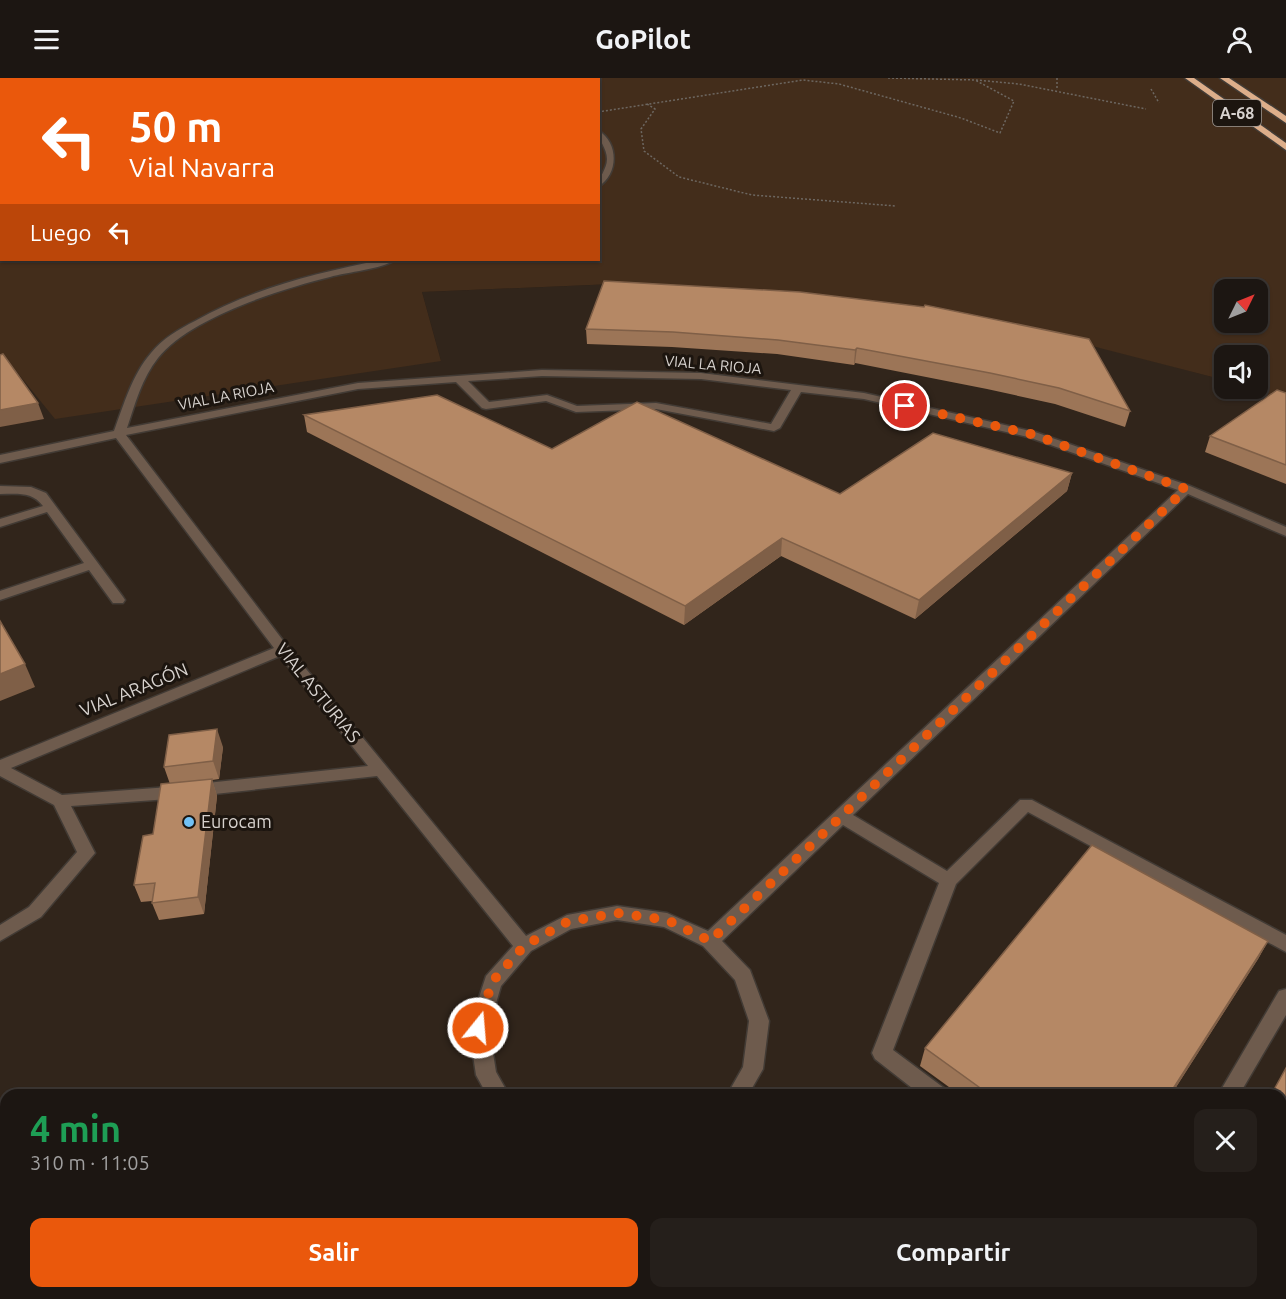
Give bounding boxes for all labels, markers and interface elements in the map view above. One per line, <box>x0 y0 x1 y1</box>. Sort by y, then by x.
icon: menu <box>30 23 63 56</box>
icon: person <box>1223 23 1256 56</box>
text: GoPilot <box>595 24 691 54</box>
road number: A-68 <box>1213 100 1261 126</box>
icon: left <box>30 102 108 180</box>
text: 50 m <box>129 103 223 150</box>
text: Vial Navarra <box>129 152 275 182</box>
icon: left <box>103 216 136 249</box>
text: Luego <box>30 220 91 245</box>
north arrow <box>1214 279 1268 333</box>
map controls <box>1214 279 1268 399</box>
button: sound <box>1214 345 1268 399</box>
street label: VIAL LA RIOJA <box>664 352 762 377</box>
street label: VIAL LA RIOJA <box>177 378 275 413</box>
pin <box>879 380 930 431</box>
icon: arrive <box>888 389 921 422</box>
street label: VIAL ASTURIAS <box>273 639 365 746</box>
street label: VIAL ARAGÓN <box>76 657 191 720</box>
place label: Eurocam <box>201 811 272 831</box>
marker: Eurocam <box>182 815 196 829</box>
position arrow <box>446 996 510 1060</box>
text: 4 min <box>30 1108 121 1149</box>
button: close <box>1194 1109 1257 1172</box>
text: 310 m · 11:05 <box>30 1151 150 1174</box>
button: Salir <box>30 1218 638 1287</box>
button: Compartir <box>650 1218 1257 1287</box>

